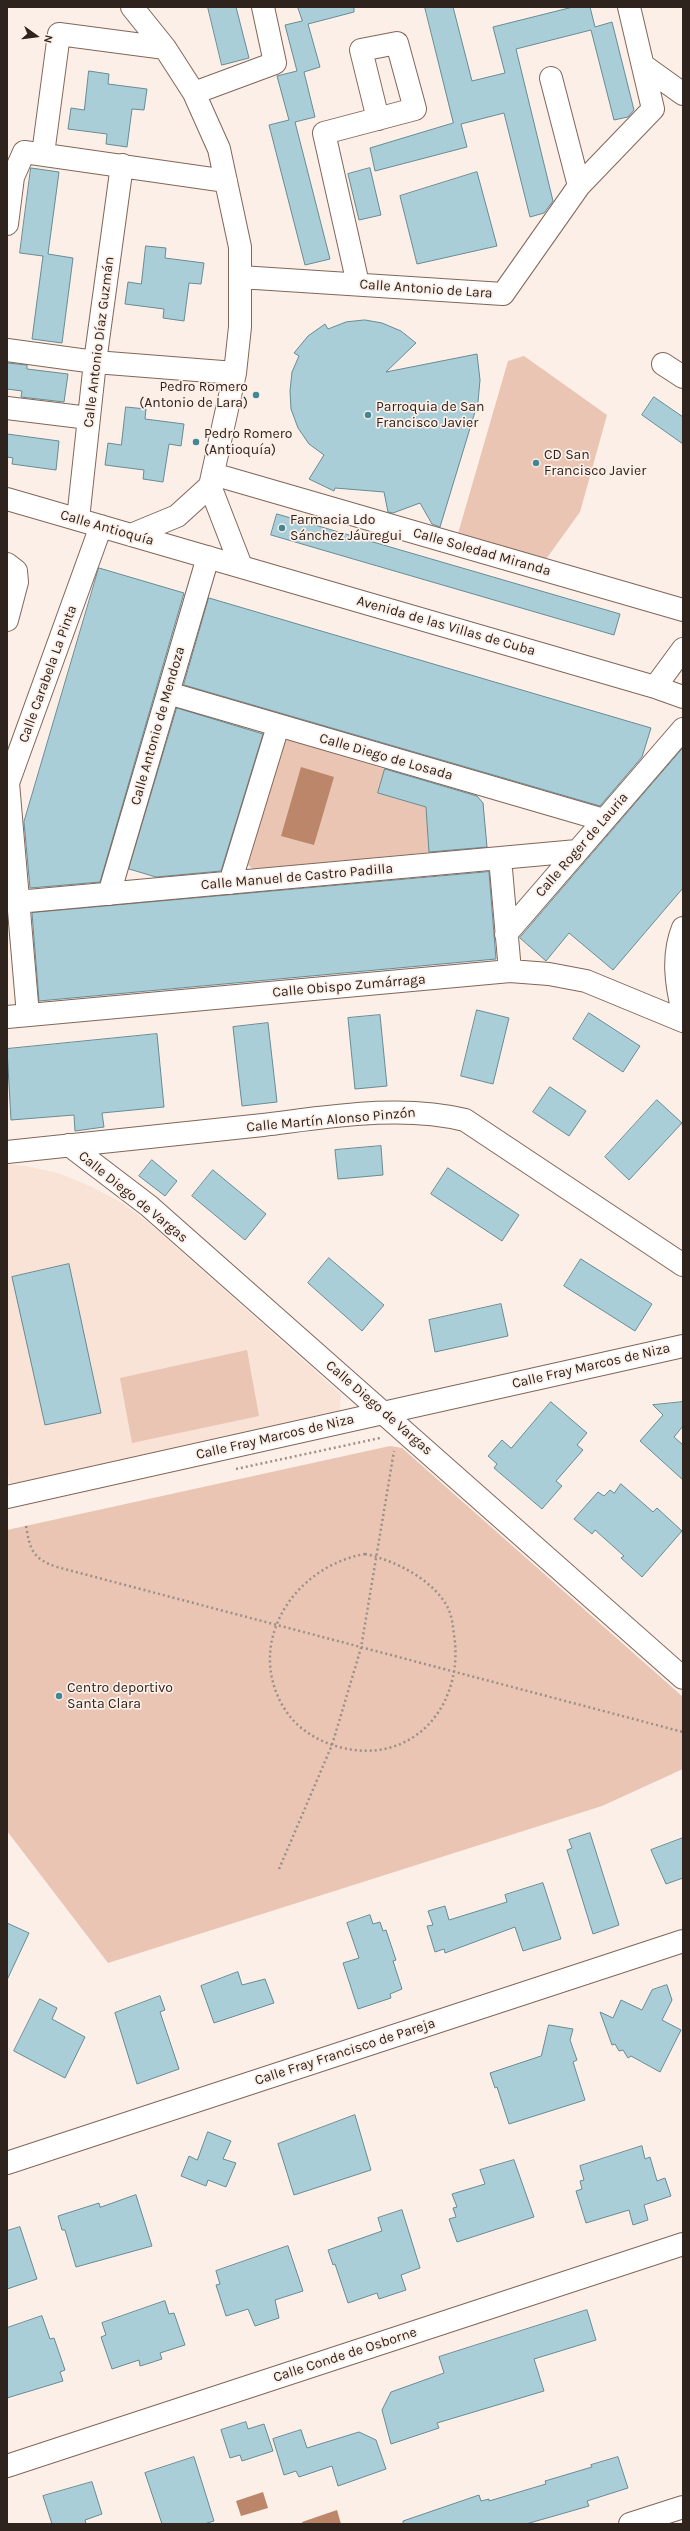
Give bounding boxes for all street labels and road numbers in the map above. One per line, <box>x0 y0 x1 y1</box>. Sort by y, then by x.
street label: Calle Antonio Díaz Guzmán <box>80 256 118 428</box>
street label: Calle Antonio de Lara <box>359 276 493 302</box>
street label: Calle Antioquía <box>58 507 156 549</box>
street label: Calle Soledad Miranda <box>411 524 553 580</box>
street label: Avenida de las Villas de Cuba <box>355 592 537 660</box>
street label: Calle Carabela La Pinta <box>15 603 81 745</box>
street label: Calle Antonio de Mendoza <box>127 645 189 807</box>
street label: Calle Diego de Losada <box>317 730 455 784</box>
street label: Calle Roger de Lauria <box>532 789 632 901</box>
street label: Calle Manuel de Castro Padilla <box>200 860 394 894</box>
street label: Calle Obispo Zumárraga <box>272 971 426 1001</box>
street label: Calle Martín Alonso Pinzón <box>246 1104 416 1136</box>
street label: Calle Diego de Vargas <box>75 1148 191 1246</box>
street label: Calle Fray Marcos de Niza <box>510 1340 672 1392</box>
street label: Calle Diego de Vargas <box>322 1357 436 1459</box>
street label: Calle Fray Marcos de Niza <box>194 1411 356 1463</box>
street label: Calle Fray Francisco de Pareja <box>253 2015 437 2089</box>
street label: Calle Conde de Osborne <box>271 2324 419 2386</box>

